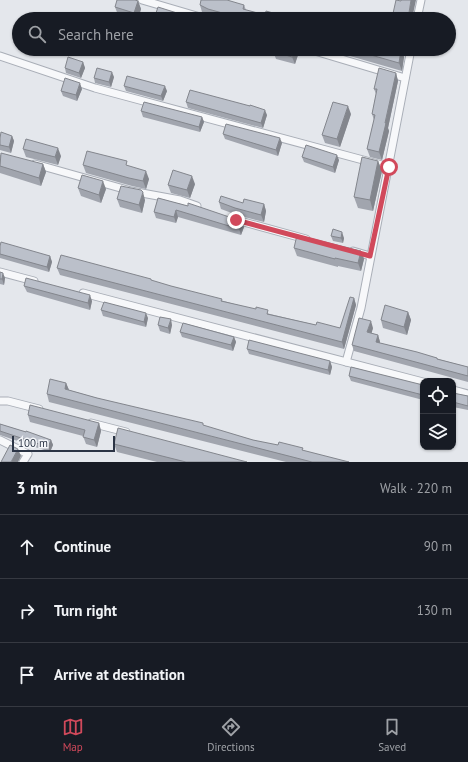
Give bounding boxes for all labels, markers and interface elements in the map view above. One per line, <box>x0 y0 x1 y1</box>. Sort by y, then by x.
search box <box>12 12 456 56</box>
icon: search <box>26 23 48 45</box>
text: Search here <box>58 25 134 44</box>
route start <box>380 158 398 176</box>
route end <box>227 211 245 229</box>
map controls <box>420 378 456 450</box>
button: locate <box>420 378 456 414</box>
button: layers <box>420 414 456 450</box>
scale bar <box>12 434 115 453</box>
text: 100 m <box>18 436 48 450</box>
text: 3 min <box>16 477 57 499</box>
text: Walk · 220 m <box>380 480 452 497</box>
icon: ahead <box>16 536 38 558</box>
text: Continue <box>54 537 111 556</box>
text: 90 m <box>424 538 452 555</box>
icon: right <box>16 600 38 622</box>
text: Turn right <box>54 601 117 620</box>
text: 130 m <box>417 602 452 619</box>
icon: arrive <box>16 664 38 686</box>
text: Arrive at destination <box>54 665 185 684</box>
tab: Map <box>62 716 84 754</box>
tab: Directions <box>207 716 255 754</box>
tab: Saved <box>378 716 406 754</box>

